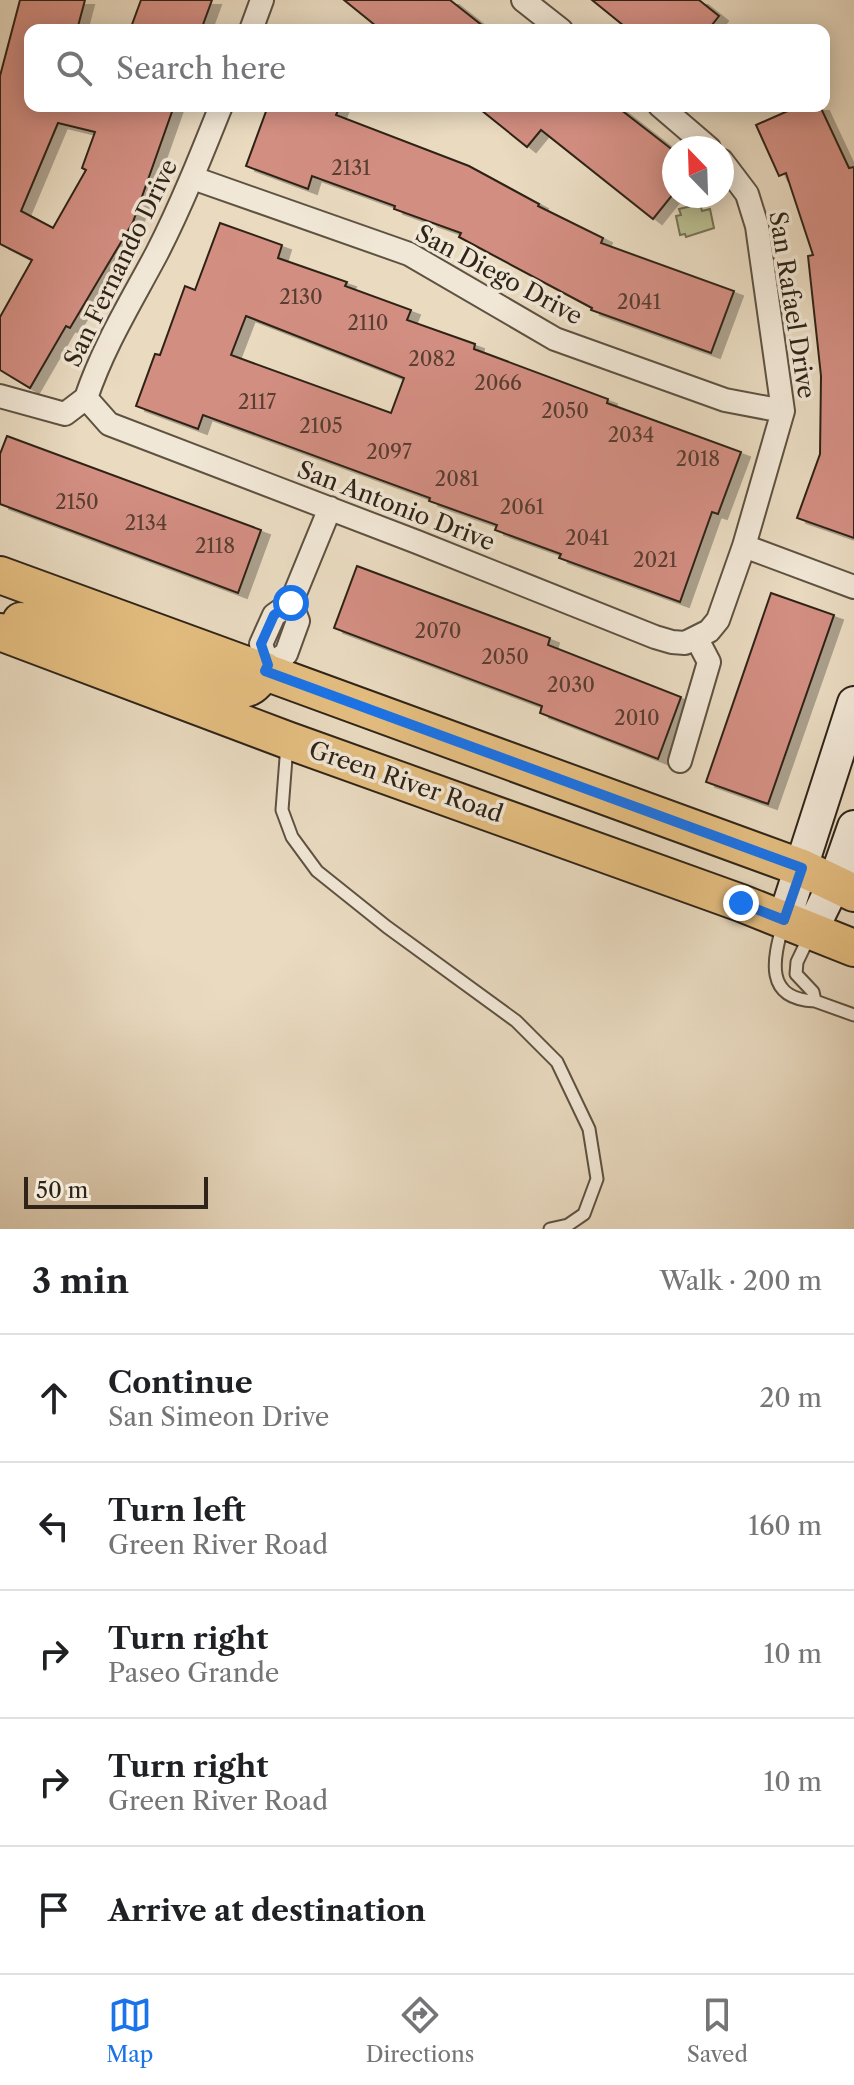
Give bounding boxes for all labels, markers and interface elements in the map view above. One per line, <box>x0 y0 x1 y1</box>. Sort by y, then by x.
search box <box>24 24 830 112</box>
icon: search <box>52 46 96 90</box>
text: Search here <box>116 50 286 87</box>
north arrow <box>662 136 734 208</box>
street label: San Fernando Drive <box>58 154 183 371</box>
house number: 2131 <box>331 156 371 180</box>
street label: San Rafael Drive <box>763 209 822 401</box>
street label: San Diego Drive <box>411 218 588 331</box>
house number: 2130 <box>279 285 323 309</box>
house number: 2041 <box>617 290 662 314</box>
house number: 2110 <box>348 311 389 335</box>
house number: 2082 <box>408 347 456 371</box>
house number: 2066 <box>474 371 522 395</box>
house number: 2117 <box>238 390 276 414</box>
house number: 2050 <box>541 399 589 423</box>
house number: 2105 <box>299 414 343 438</box>
house number: 2034 <box>608 423 654 447</box>
house number: 2097 <box>366 440 412 464</box>
house number: 2018 <box>676 447 720 471</box>
street label: San Antonio Drive <box>293 455 499 557</box>
house number: 2081 <box>435 467 480 491</box>
house number: 2150 <box>55 490 99 514</box>
house number: 2061 <box>500 495 545 519</box>
house number: 2134 <box>125 511 167 535</box>
house number: 2041 <box>565 526 610 550</box>
house number: 2118 <box>195 534 235 558</box>
house number: 2021 <box>633 548 678 572</box>
route start <box>273 585 309 621</box>
house number: 2070 <box>415 619 461 643</box>
house number: 2050 <box>481 645 529 669</box>
house number: 2030 <box>547 673 595 697</box>
house number: 2010 <box>614 706 660 730</box>
street label: Green River Road <box>305 735 507 828</box>
route end <box>723 885 759 921</box>
scale bar <box>24 1173 208 1209</box>
text: 50 m <box>36 1177 88 1204</box>
text: 3 min <box>32 1260 129 1302</box>
text: Walk · 200 m <box>660 1265 822 1297</box>
text: Continue <box>108 1364 253 1401</box>
icon: ahead <box>32 1376 76 1420</box>
text: 20 m <box>759 1382 822 1414</box>
text: San Simeon Drive <box>108 1401 329 1433</box>
text: Turn left <box>108 1492 245 1529</box>
icon: left <box>32 1504 76 1548</box>
text: 160 m <box>748 1510 822 1542</box>
text: Green River Road <box>108 1529 328 1561</box>
text: Turn right <box>108 1620 268 1657</box>
icon: right <box>32 1632 76 1676</box>
text: 10 m <box>763 1638 822 1670</box>
text: Paseo Grande <box>108 1657 279 1689</box>
text: Turn right <box>108 1748 268 1785</box>
icon: right <box>32 1760 76 1804</box>
text: 10 m <box>763 1766 822 1798</box>
text: Green River Road <box>108 1785 328 1817</box>
icon: arrive <box>32 1888 76 1932</box>
text: Arrive at destination <box>108 1892 426 1929</box>
tab: Map <box>106 1993 153 2068</box>
tab: Directions <box>366 1993 474 2068</box>
tab: Saved <box>687 1993 748 2068</box>

